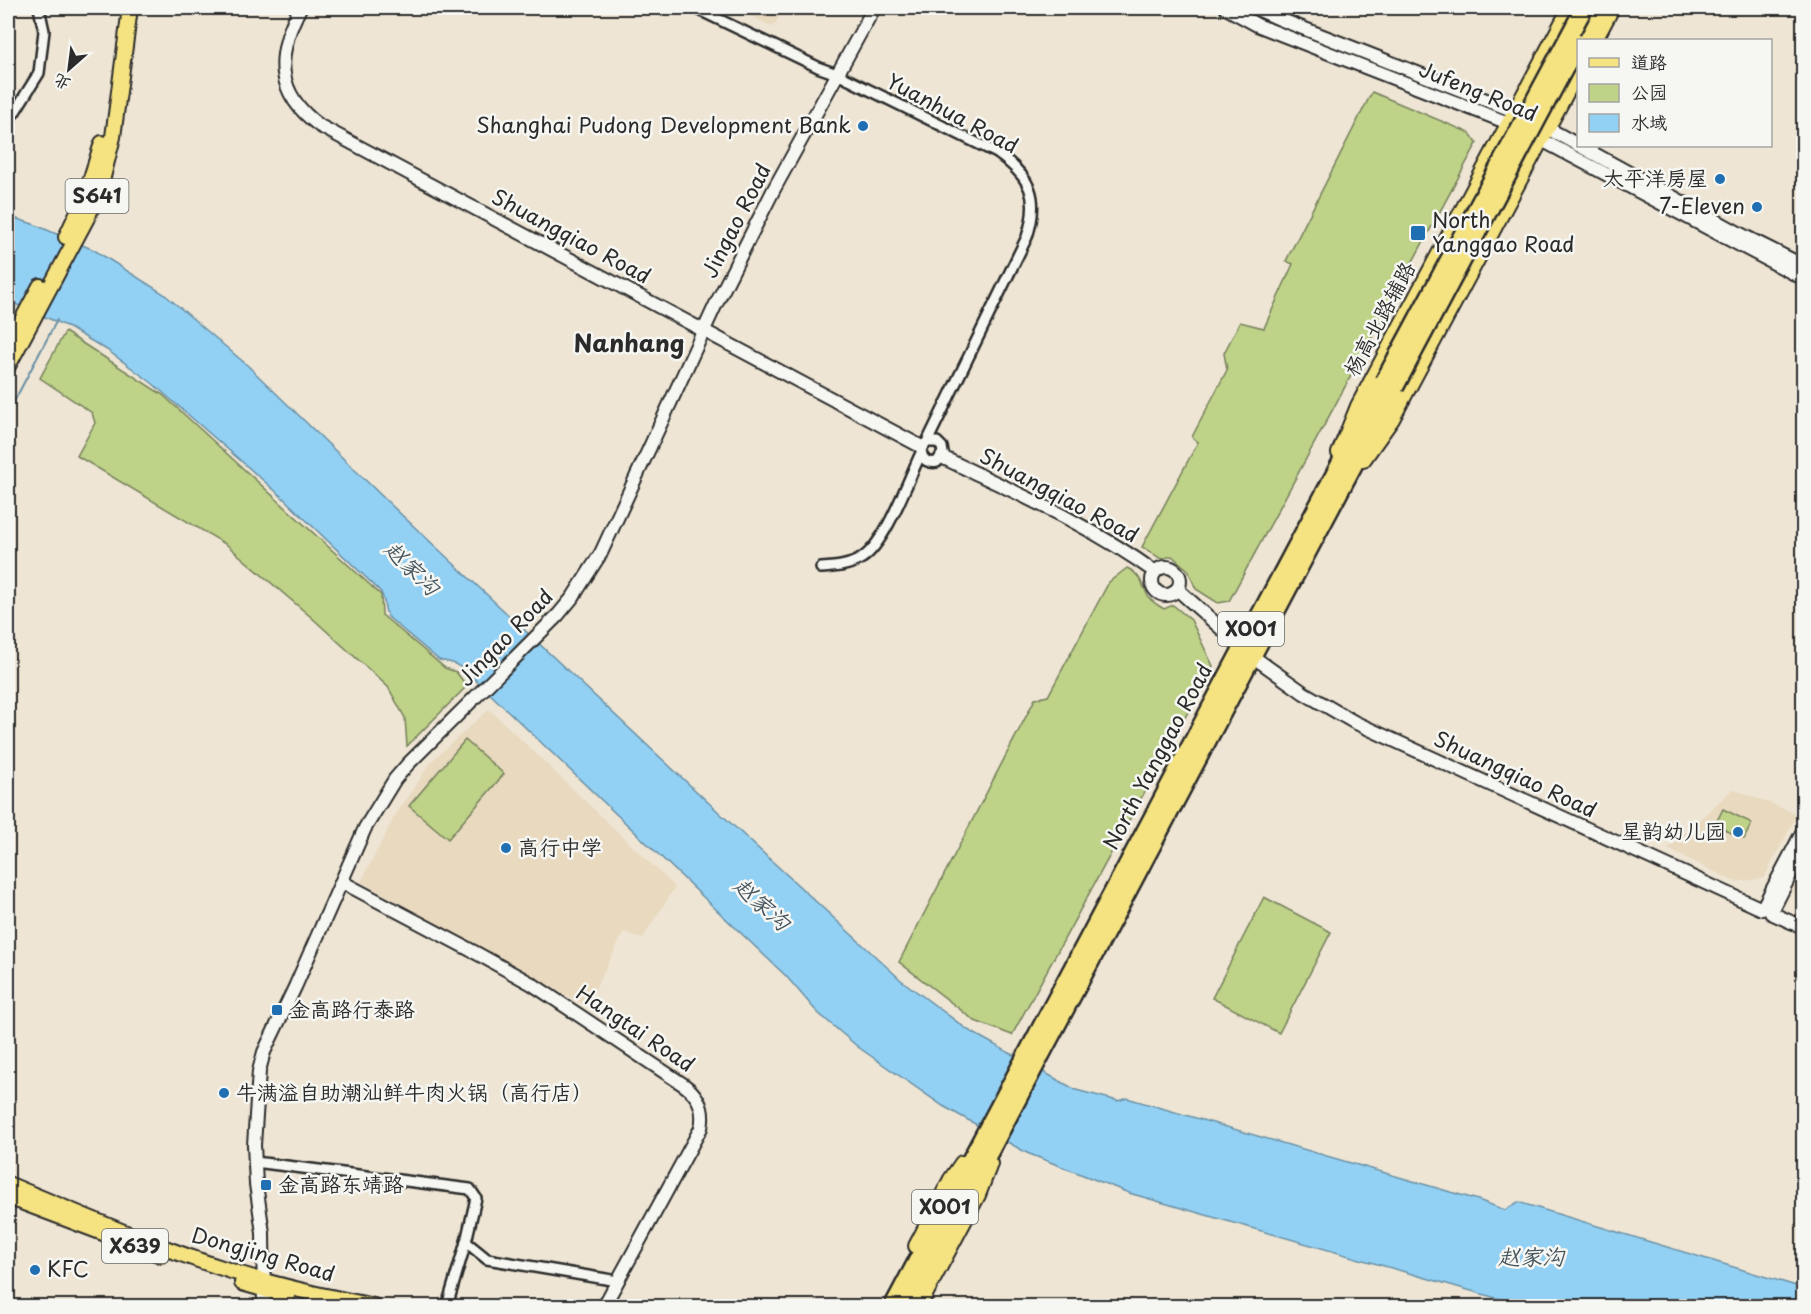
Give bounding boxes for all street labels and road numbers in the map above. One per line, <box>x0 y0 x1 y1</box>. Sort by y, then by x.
street label: Jufeng Road <box>1415 52 1543 129</box>
street label: Yuanhua Road <box>881 64 1024 160</box>
street label: Jingao Road <box>693 157 778 283</box>
road number: S641 <box>66 179 128 213</box>
street label: Shuangqiao Road <box>487 180 657 291</box>
street label: 杨高北路辅路 <box>1335 255 1422 381</box>
street label: Shuangqiao Road <box>975 439 1145 550</box>
street label: Jingao Road <box>450 581 559 693</box>
road number: X001 <box>1218 612 1284 646</box>
street label: North Yanggao Road <box>1094 657 1219 855</box>
street label: Shuangqiao Road <box>1429 721 1602 825</box>
street label: Hangtai Road <box>570 976 702 1079</box>
road number: X001 <box>912 1190 978 1224</box>
street label: Dongjing Road <box>188 1217 339 1289</box>
road number: X639 <box>102 1229 168 1263</box>

